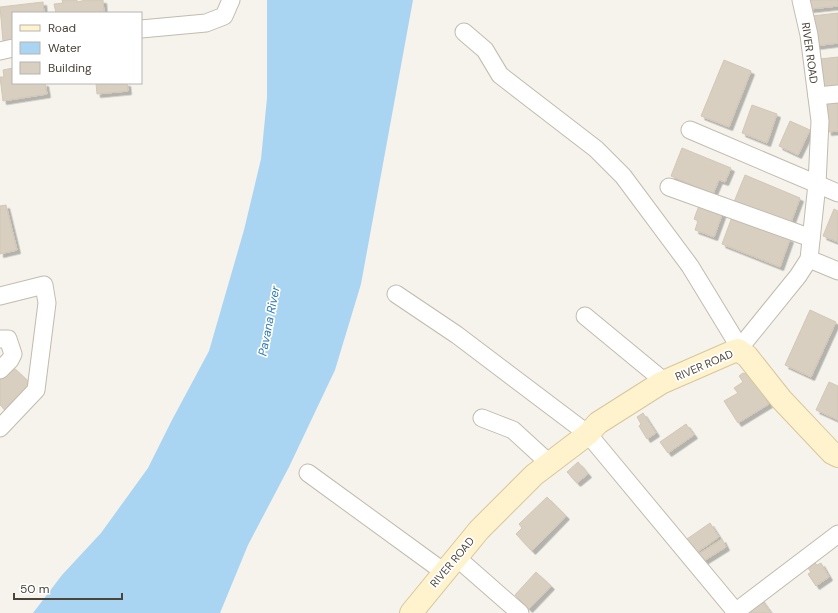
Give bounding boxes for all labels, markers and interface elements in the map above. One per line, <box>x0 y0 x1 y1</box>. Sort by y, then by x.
legend <box>12 12 142 84</box>
text: Road <box>48 20 76 36</box>
street label: RIVER ROAD <box>799 22 821 85</box>
text: Water <box>48 40 82 56</box>
text: Building <box>48 60 92 76</box>
water label: Pavana River <box>254 284 284 357</box>
street label: RIVER ROAD <box>673 346 735 383</box>
street label: RIVER ROAD <box>427 534 477 590</box>
scale bar <box>14 575 122 601</box>
text: 50 m <box>20 581 49 597</box>

